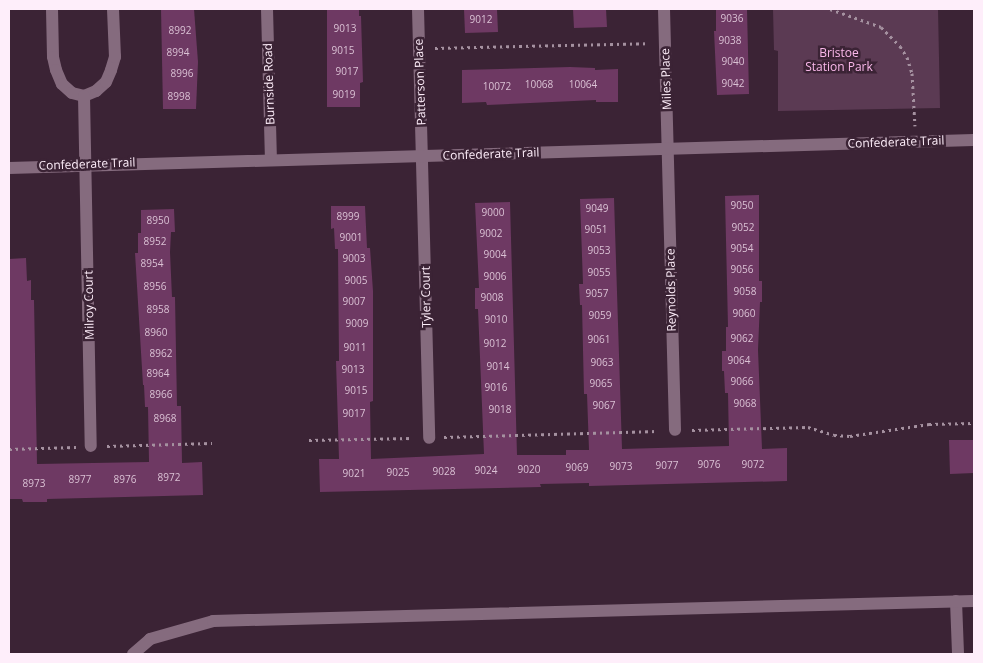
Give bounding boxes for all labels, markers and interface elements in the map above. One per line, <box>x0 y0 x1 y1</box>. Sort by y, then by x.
house number: 9036 <box>721 13 743 25</box>
house number: 9012 <box>470 14 492 26</box>
house number: 9013 <box>334 23 356 35</box>
house number: 8992 <box>169 25 191 37</box>
house number: 9038 <box>719 35 741 47</box>
street label: Patterson Place <box>411 38 429 126</box>
street label: Burnside Road <box>260 43 278 125</box>
house number: 9015 <box>332 45 354 57</box>
park label: Bristoe Station Park <box>805 46 873 74</box>
house number: 8994 <box>167 47 189 59</box>
street label: Miles Place <box>658 48 674 110</box>
house number: 9040 <box>722 56 744 68</box>
house number: 9017 <box>336 66 358 78</box>
house number: 8996 <box>171 68 193 80</box>
house number: 9042 <box>722 78 744 90</box>
house number: 10068 <box>525 79 553 91</box>
house number: 10064 <box>569 79 597 91</box>
house number: 10072 <box>483 81 511 93</box>
house number: 9019 <box>333 89 355 101</box>
house number: 8998 <box>168 91 190 103</box>
street label: Confederate Trail <box>847 133 945 151</box>
street label: Confederate Trail <box>442 145 540 163</box>
street label: Confederate Trail <box>38 155 136 173</box>
house number: 9050 <box>731 200 753 212</box>
house number: 9049 <box>586 203 608 215</box>
house number: 9000 <box>482 207 504 219</box>
house number: 8999 <box>337 211 359 223</box>
house number: 8950 <box>147 215 169 227</box>
house number: 9052 <box>732 222 754 234</box>
house number: 9051 <box>585 224 607 236</box>
house number: 9002 <box>480 228 502 240</box>
house number: 9001 <box>340 232 362 244</box>
house number: 8952 <box>144 236 166 248</box>
house number: 9054 <box>731 243 753 255</box>
house number: 9053 <box>588 245 610 257</box>
street label: Reynolds Place <box>663 248 679 332</box>
house number: 9004 <box>484 249 506 261</box>
house number: 9003 <box>343 253 365 265</box>
house number: 8954 <box>141 258 163 270</box>
house number: 9056 <box>731 264 753 276</box>
street label: Tyler Court <box>418 266 434 328</box>
house number: 9055 <box>588 267 610 279</box>
street label: Milroy Court <box>81 270 97 340</box>
house number: 9006 <box>484 271 506 283</box>
house number: 9005 <box>345 275 367 287</box>
house number: 8956 <box>144 281 166 293</box>
house number: 9058 <box>734 286 756 298</box>
house number: 9057 <box>586 288 608 300</box>
house number: 9008 <box>481 292 503 304</box>
house number: 9007 <box>343 296 365 308</box>
house number: 8958 <box>147 304 169 316</box>
house number: 9060 <box>733 308 755 320</box>
house number: 9059 <box>589 310 611 322</box>
house number: 9010 <box>485 314 507 326</box>
house number: 9009 <box>346 318 368 330</box>
house number: 8960 <box>145 327 167 339</box>
house number: 9062 <box>731 333 753 345</box>
house number: 9061 <box>588 334 610 346</box>
house number: 9012 <box>484 338 506 350</box>
house number: 9011 <box>344 342 366 354</box>
house number: 8962 <box>150 348 172 360</box>
house number: 9064 <box>728 355 750 367</box>
house number: 9063 <box>591 357 613 369</box>
house number: 9014 <box>487 361 509 373</box>
house number: 9013 <box>342 364 364 376</box>
house number: 8964 <box>147 368 169 380</box>
house number: 9066 <box>731 376 753 388</box>
house number: 9065 <box>590 378 612 390</box>
house number: 9016 <box>485 382 507 394</box>
house number: 9015 <box>345 385 367 397</box>
house number: 8966 <box>150 389 172 401</box>
house number: 9068 <box>734 398 756 410</box>
house number: 9067 <box>593 400 615 412</box>
house number: 9018 <box>489 404 511 416</box>
house number: 9017 <box>343 408 365 420</box>
house number: 8968 <box>154 413 176 425</box>
house number: 9076 <box>698 459 720 471</box>
house number: 9072 <box>742 459 764 471</box>
house number: 9077 <box>656 460 678 472</box>
house number: 9073 <box>610 461 632 473</box>
house number: 9069 <box>566 462 588 474</box>
house number: 9020 <box>518 464 540 476</box>
house number: 9024 <box>475 465 497 477</box>
house number: 9028 <box>433 466 455 478</box>
house number: 9025 <box>387 467 409 479</box>
house number: 9021 <box>343 468 365 480</box>
house number: 8972 <box>158 472 180 484</box>
house number: 8977 <box>69 474 91 486</box>
house number: 8976 <box>114 474 136 486</box>
house number: 8973 <box>23 478 45 490</box>

